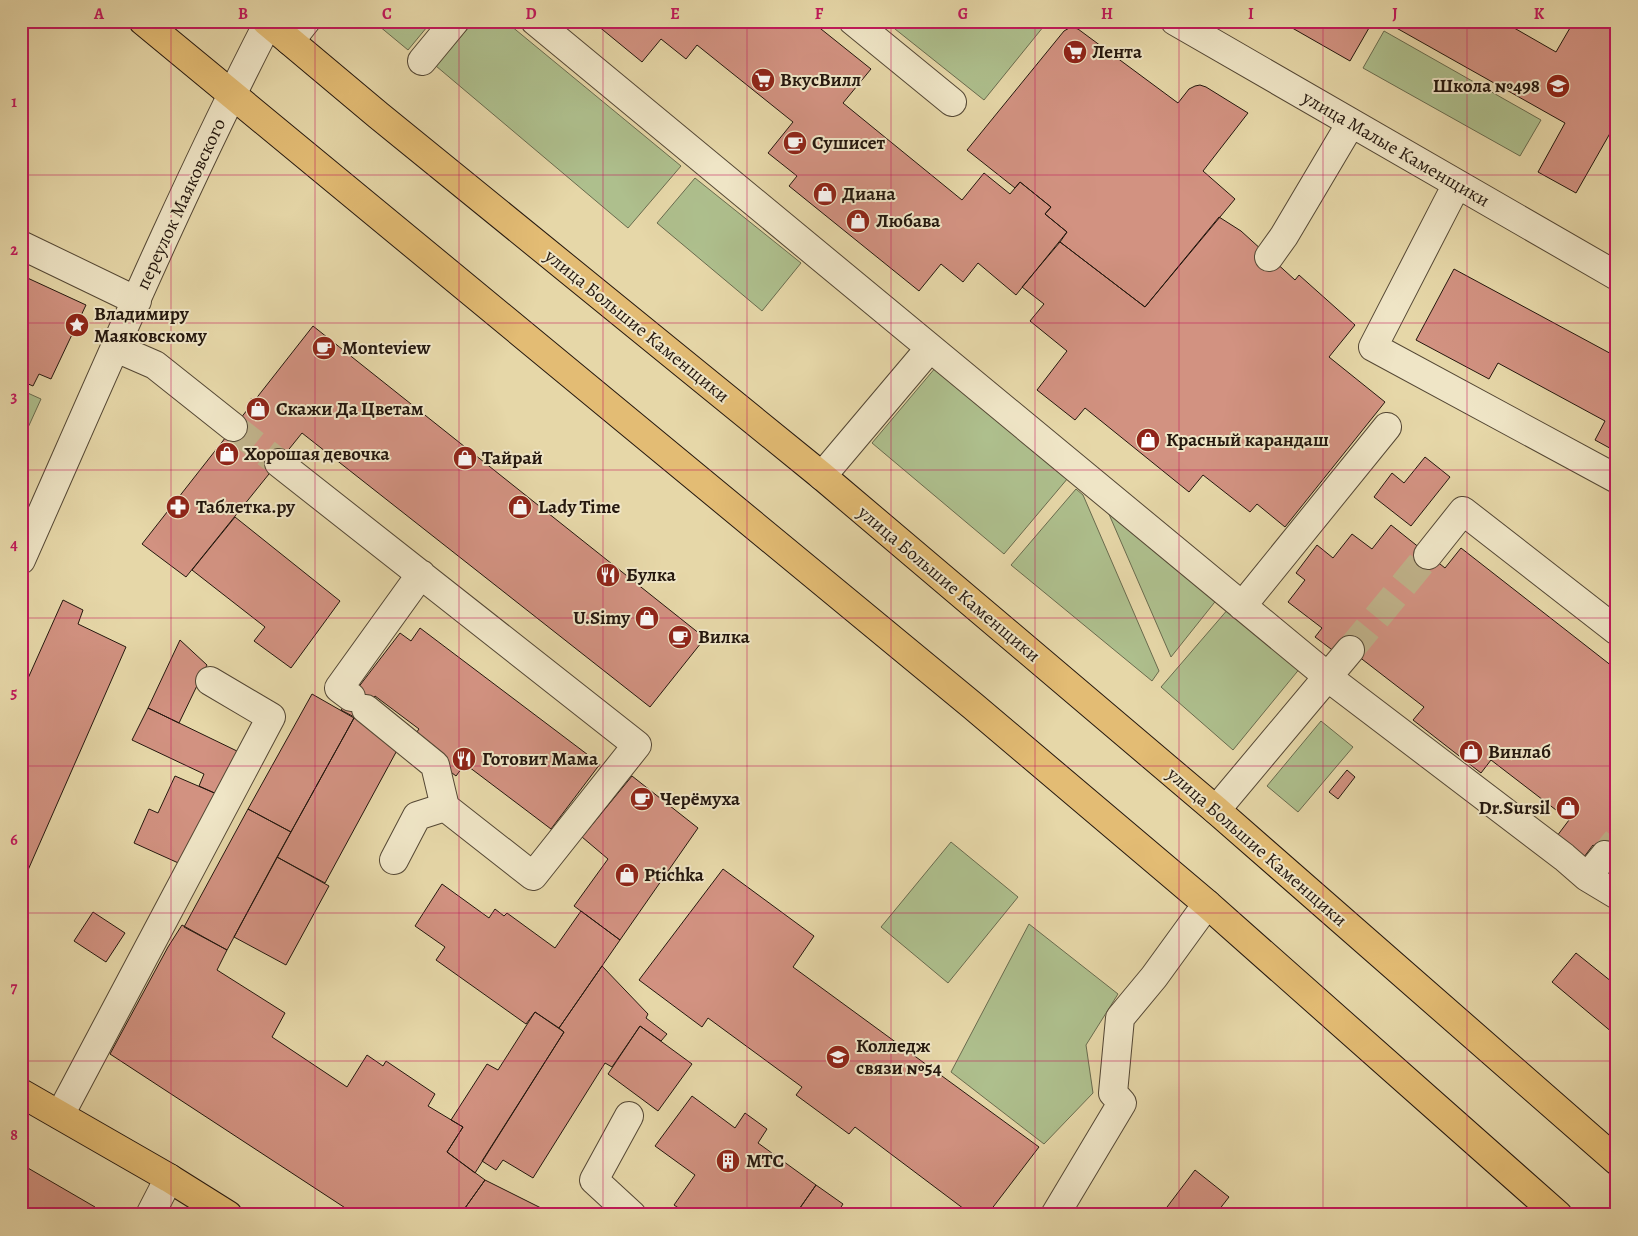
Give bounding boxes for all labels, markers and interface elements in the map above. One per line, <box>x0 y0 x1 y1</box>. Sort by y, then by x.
text: A <box>93 3 105 25</box>
text: B <box>238 3 248 25</box>
text: C <box>382 3 392 25</box>
text: D <box>525 3 537 25</box>
text: E <box>670 3 680 25</box>
text: F <box>815 3 824 25</box>
text: G <box>958 3 968 25</box>
text: H <box>1101 3 1113 25</box>
text: I <box>1248 3 1254 25</box>
text: J <box>1392 3 1398 25</box>
text: K <box>1534 3 1545 25</box>
supermarket icon: Лента <box>1062 39 1088 65</box>
place label: Лента <box>1092 39 1143 65</box>
supermarket icon: ВкусВилл <box>750 67 776 93</box>
place label: ВкусВилл <box>780 67 861 93</box>
place label: Школа №498 <box>1433 73 1540 99</box>
school or university icon: Школа №498 <box>1545 73 1571 99</box>
street label: улица Малые Каменщики <box>1297 84 1494 213</box>
text: 1 <box>11 91 17 113</box>
street label: переулок Маяковского <box>130 114 232 294</box>
cafe icon: Сушисет <box>782 130 808 156</box>
place label: Сушисет <box>812 130 885 156</box>
shop icon: Диана <box>812 181 838 207</box>
place label: Диана <box>842 181 896 207</box>
shop icon: Любава <box>845 208 871 234</box>
place label: Любава <box>876 208 941 234</box>
text: 2 <box>10 239 18 261</box>
street label: улица Большие Каменщики <box>538 243 735 409</box>
place label: Владимиру Маяковскому <box>94 301 208 349</box>
place icon: Владимиру Маяковскому <box>64 312 90 338</box>
cafe icon: Monteview <box>311 335 337 361</box>
place label: Monteview <box>342 335 431 361</box>
text: 3 <box>11 386 18 408</box>
shop icon: Скажи Да Цветам <box>245 396 271 422</box>
place label: Скажи Да Цветам <box>276 396 424 422</box>
shop icon: Красный карандаш <box>1135 427 1161 453</box>
place label: Красный карандаш <box>1166 427 1329 453</box>
shop icon: Хорошая девочка <box>214 441 240 467</box>
place label: Хорошая девочка <box>244 441 390 467</box>
shop icon: Тайрай <box>452 445 478 471</box>
place label: Тайрай <box>482 445 543 471</box>
pharmacy icon: Таблетка.ру <box>165 494 191 520</box>
place label: Таблетка.ру <box>196 494 296 520</box>
shop icon: Lady Time <box>507 494 533 520</box>
place label: Lady Time <box>538 494 621 520</box>
street label: улица Большие Каменщики <box>851 499 1046 668</box>
text: 4 <box>10 534 18 556</box>
restaurant icon: Булка <box>595 562 621 588</box>
place label: Булка <box>626 562 677 588</box>
place label: U.Simy <box>573 605 631 631</box>
shop icon: U.Simy <box>634 605 660 631</box>
cafe icon: Вилка <box>667 624 693 650</box>
place label: Вилка <box>698 624 751 650</box>
text: 5 <box>11 682 18 704</box>
shop icon: Винлаб <box>1458 739 1484 765</box>
place label: Винлаб <box>1488 739 1551 765</box>
restaurant icon: Готовит Мама <box>451 746 477 772</box>
place label: Готовит Мама <box>482 746 599 772</box>
street label: улица Большие Каменщики <box>1161 761 1353 933</box>
cafe icon: Черёмуха <box>629 786 655 812</box>
place label: Черёмуха <box>660 786 741 812</box>
place label: Dr.Sursil <box>1478 795 1550 821</box>
shop icon: Dr.Sursil <box>1555 795 1581 821</box>
text: 6 <box>10 829 18 851</box>
shop icon: Ptichka <box>614 862 640 888</box>
place label: Ptichka <box>644 862 705 888</box>
text: 7 <box>11 977 18 999</box>
place label: Колледж связи №54 <box>856 1033 942 1081</box>
school or university icon: Колледж связи №54 <box>825 1044 851 1070</box>
text: 8 <box>10 1124 18 1146</box>
building icon: МТС <box>715 1148 741 1174</box>
place label: МТС <box>746 1148 784 1174</box>

